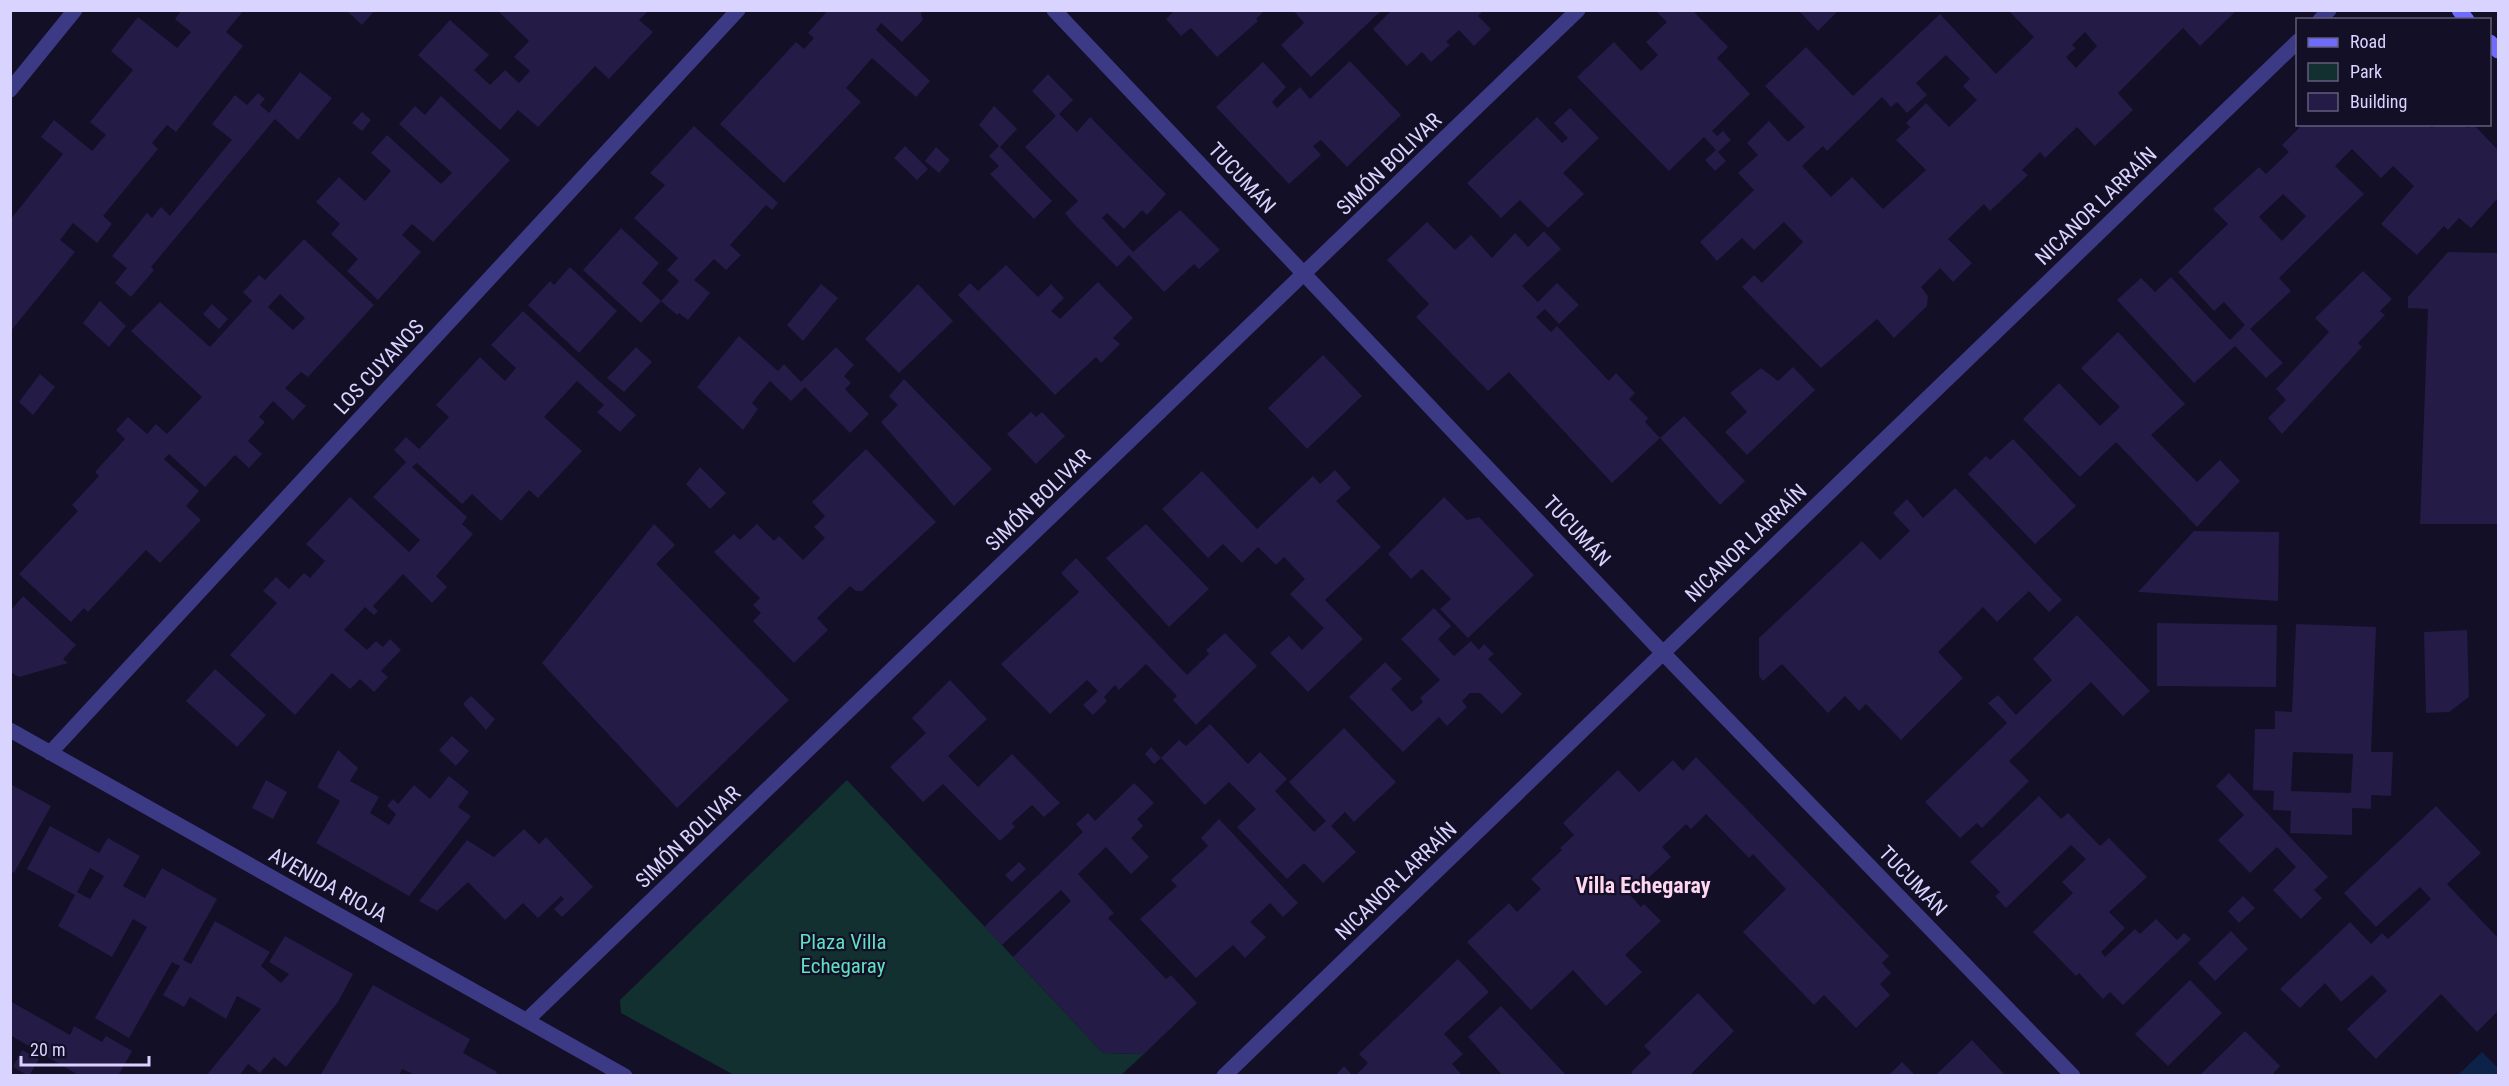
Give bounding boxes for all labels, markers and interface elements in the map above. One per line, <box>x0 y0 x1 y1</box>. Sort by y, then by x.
legend <box>2296 18 2491 126</box>
text: Road <box>2350 31 2386 52</box>
text: Park <box>2350 61 2382 82</box>
text: Building <box>2350 91 2407 112</box>
street label: SIMÓN BOLIVAR <box>1332 108 1446 220</box>
street label: TUCUMÁN <box>1203 138 1281 218</box>
street label: NICANOR LARRAÍN <box>2031 142 2161 270</box>
street label: LOS CUYANOS <box>329 315 429 419</box>
street label: SIMÓN BOLIVAR <box>981 444 1095 556</box>
street label: NICANOR LARRAÍN <box>1681 479 1811 607</box>
street label: TUCUMÁN <box>1538 491 1616 571</box>
street label: SIMÓN BOLIVAR <box>631 781 745 893</box>
street label: NICANOR LARRAÍN <box>1331 817 1461 945</box>
street label: TUCUMÁN <box>1874 841 1952 921</box>
street label: AVENIDA RIOJA <box>265 843 391 927</box>
district label: Villa Echegaray <box>1575 873 1711 898</box>
park label: Plaza Villa Echegaray <box>800 930 886 978</box>
scale bar <box>21 1029 148 1067</box>
text: 20 m <box>30 1039 65 1060</box>

